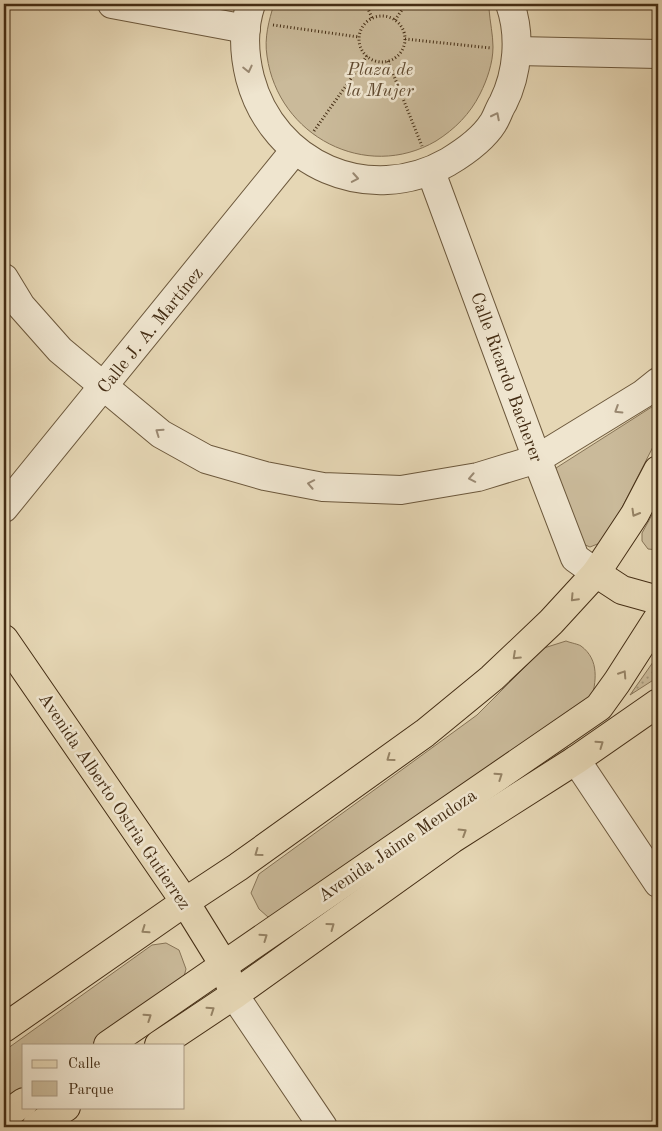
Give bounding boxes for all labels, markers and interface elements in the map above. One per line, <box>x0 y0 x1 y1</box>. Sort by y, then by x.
park label: Plaza de la Mujer <box>346 61 415 100</box>
one-way arrow <box>242 65 253 74</box>
one-way arrow <box>490 112 500 121</box>
one-way arrow <box>351 172 359 182</box>
street label: Calle J. A. Martínez <box>95 264 207 397</box>
street label: Calle Ricardo Bacherer <box>467 290 545 465</box>
one-way arrow <box>615 404 624 413</box>
one-way arrow <box>155 429 165 438</box>
one-way arrow <box>468 472 477 482</box>
one-way arrow <box>307 480 315 490</box>
one-way arrow <box>632 507 642 516</box>
one-way arrow <box>571 592 580 601</box>
one-way arrow <box>512 650 521 659</box>
one-way arrow <box>617 670 626 679</box>
street label: Avenida Alberto Ostria Gutierrez <box>35 690 194 913</box>
one-way arrow <box>594 741 604 750</box>
one-way arrow <box>386 752 396 761</box>
one-way arrow <box>493 773 503 782</box>
street label: Avenida Jaime Mendoza <box>315 786 480 906</box>
one-way arrow <box>458 828 467 838</box>
one-way arrow <box>254 847 263 856</box>
one-way arrow <box>325 923 335 932</box>
one-way arrow <box>141 924 151 933</box>
one-way arrow <box>258 934 268 943</box>
one-way arrow <box>206 1007 215 1016</box>
one-way arrow <box>142 1014 152 1023</box>
legend <box>22 1044 185 1108</box>
text: Calle <box>68 1057 101 1072</box>
text: Parque <box>68 1083 114 1098</box>

